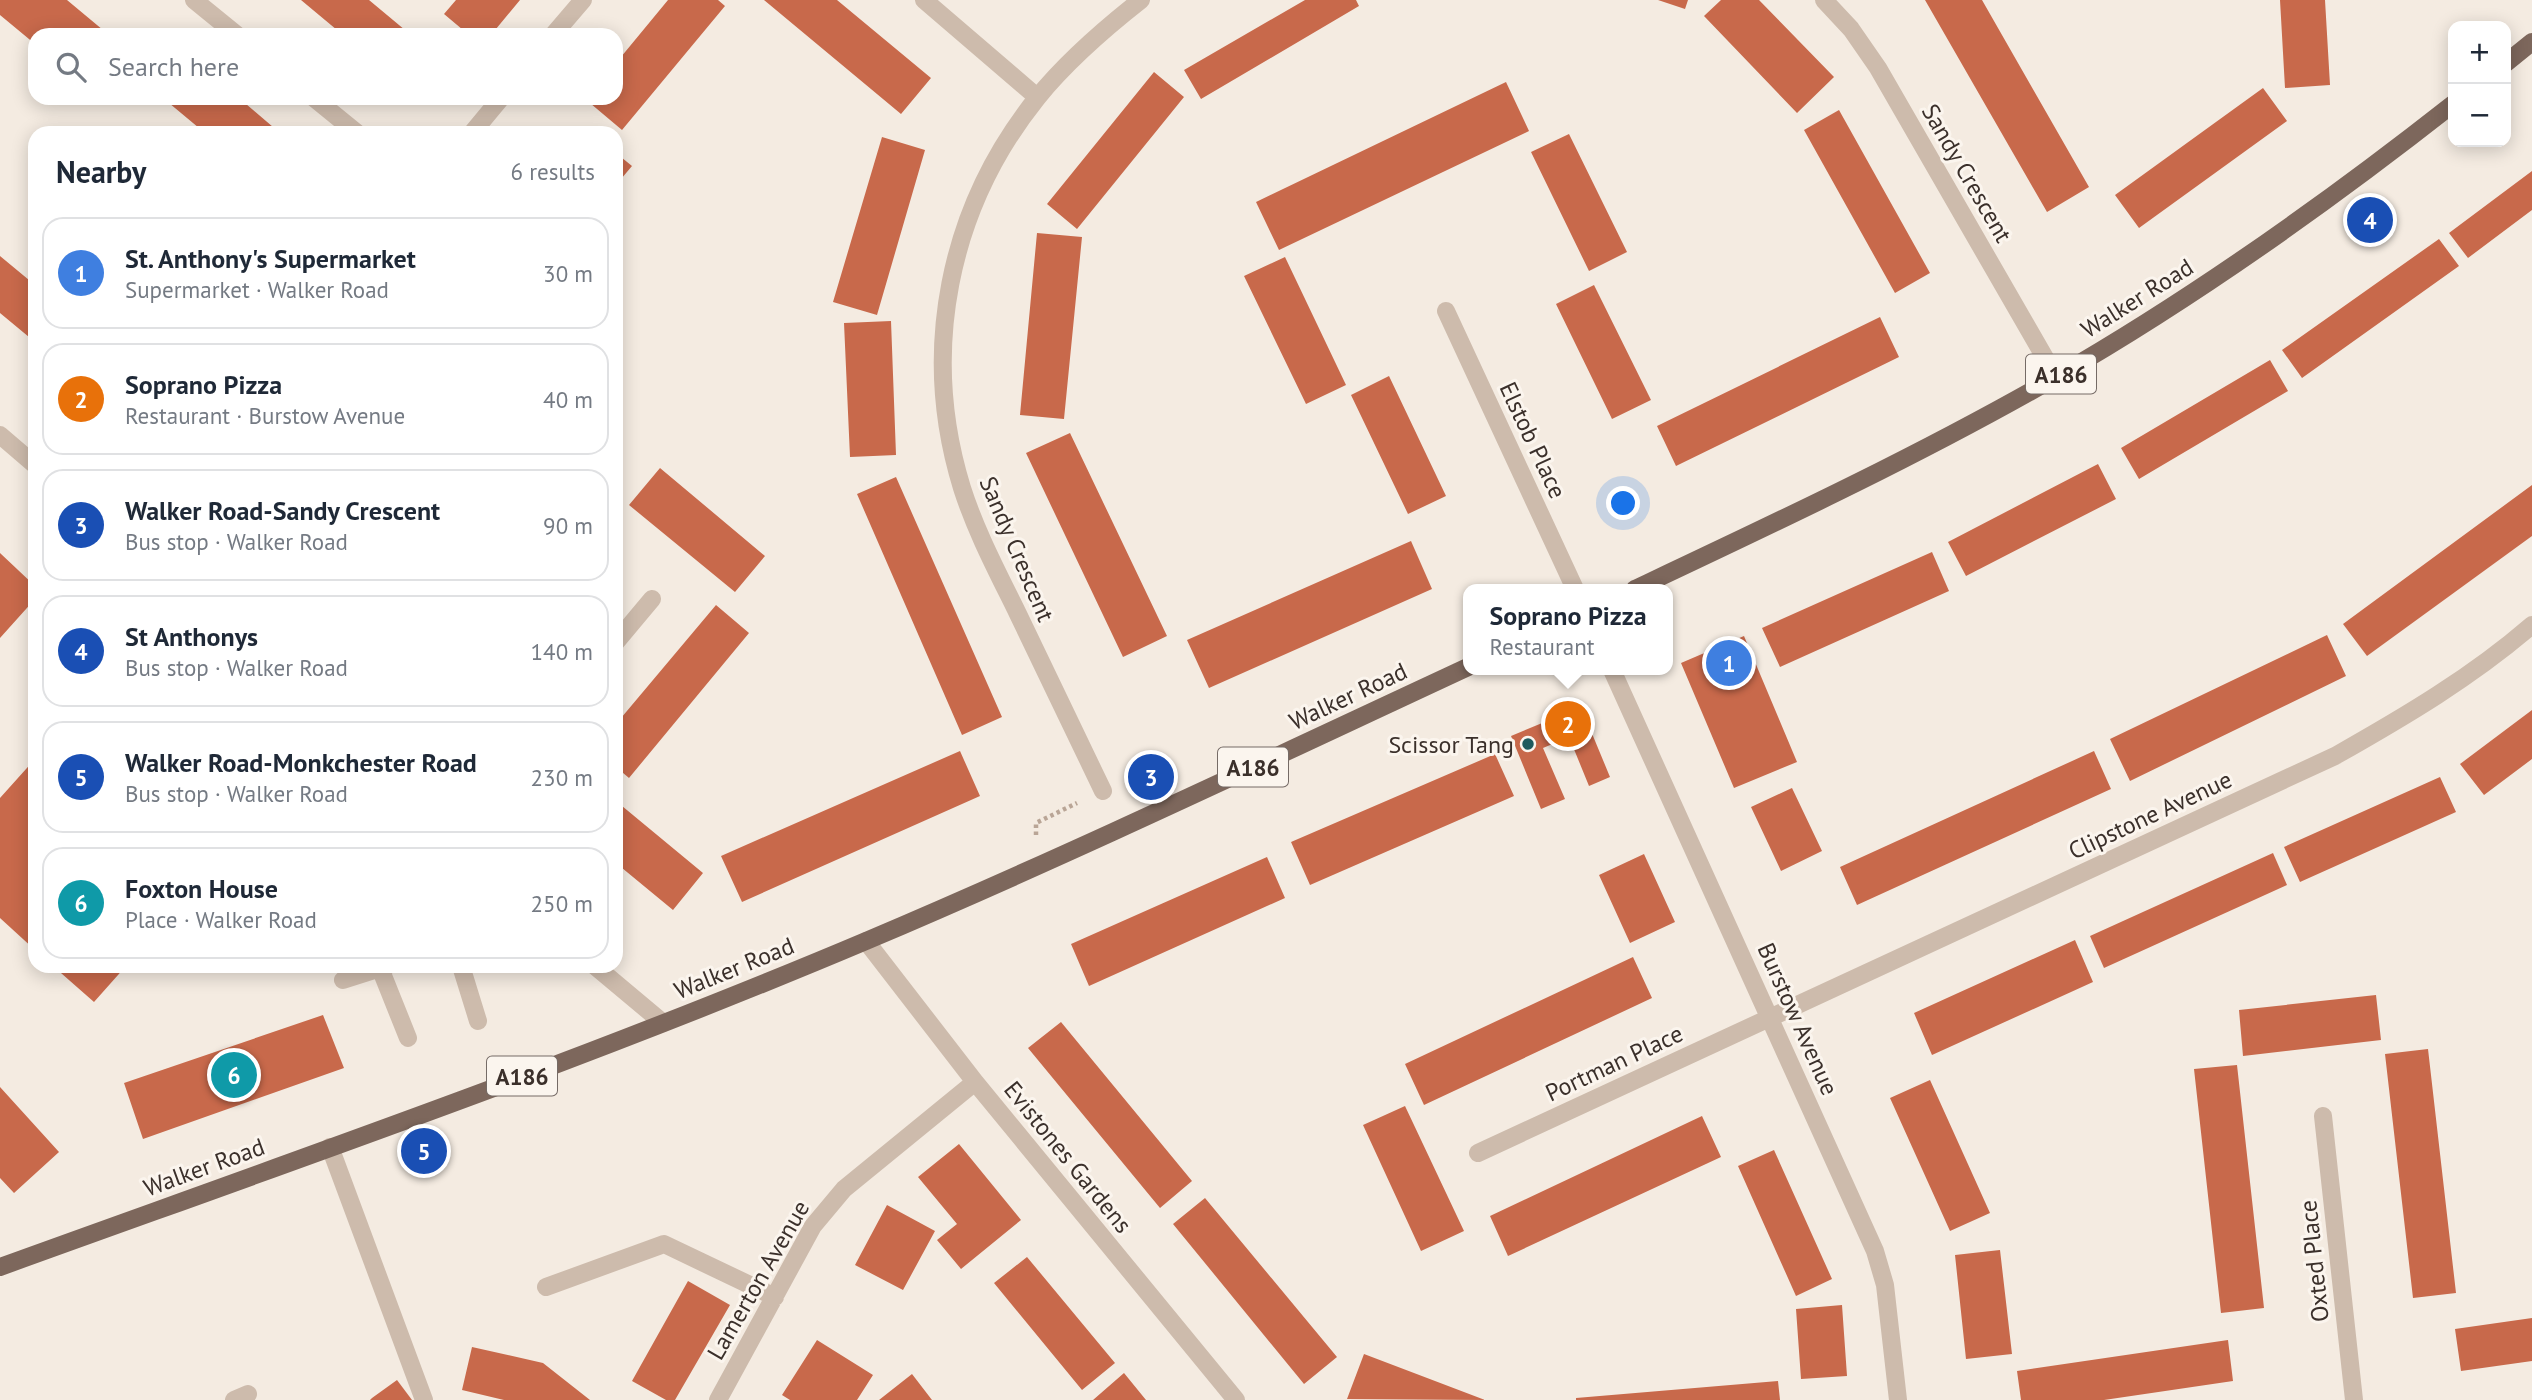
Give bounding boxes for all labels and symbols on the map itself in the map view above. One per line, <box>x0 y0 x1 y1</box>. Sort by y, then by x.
street label: Sandy Crescent <box>1915 98 2019 248</box>
pin: 4 <box>2347 194 2393 246</box>
street label: Walker Road <box>2075 251 2199 345</box>
road number: A186 <box>2026 354 2096 394</box>
street label: Elstob Place <box>1493 377 1573 503</box>
street label: Sandy Crescent <box>972 472 1062 626</box>
your location <box>1606 486 1640 520</box>
pin: 1 <box>1706 637 1752 689</box>
street label: Walker Road <box>1284 655 1412 737</box>
pin: 2 <box>1545 698 1591 750</box>
place label: Scissor Tang <box>1388 729 1514 760</box>
marker: Scissor Tang <box>1520 736 1536 752</box>
road number: A186 <box>1218 748 1288 786</box>
pin: 3 <box>1128 751 1174 803</box>
street label: Clipstone Avenue <box>2063 764 2237 866</box>
street label: Walker Road <box>670 930 798 1006</box>
street label: Burstow Avenue <box>1751 938 1845 1100</box>
street label: Portman Place <box>1540 1018 1688 1108</box>
pin: 6 <box>211 1049 257 1101</box>
road number: A186 <box>487 1056 557 1096</box>
street label: Evistones Gardens <box>997 1075 1139 1239</box>
pin: 5 <box>401 1125 447 1177</box>
street label: Walker Road <box>139 1131 269 1203</box>
street label: Lamerton Avenue <box>700 1195 816 1365</box>
street label: Oxted Place <box>2292 1199 2336 1323</box>

